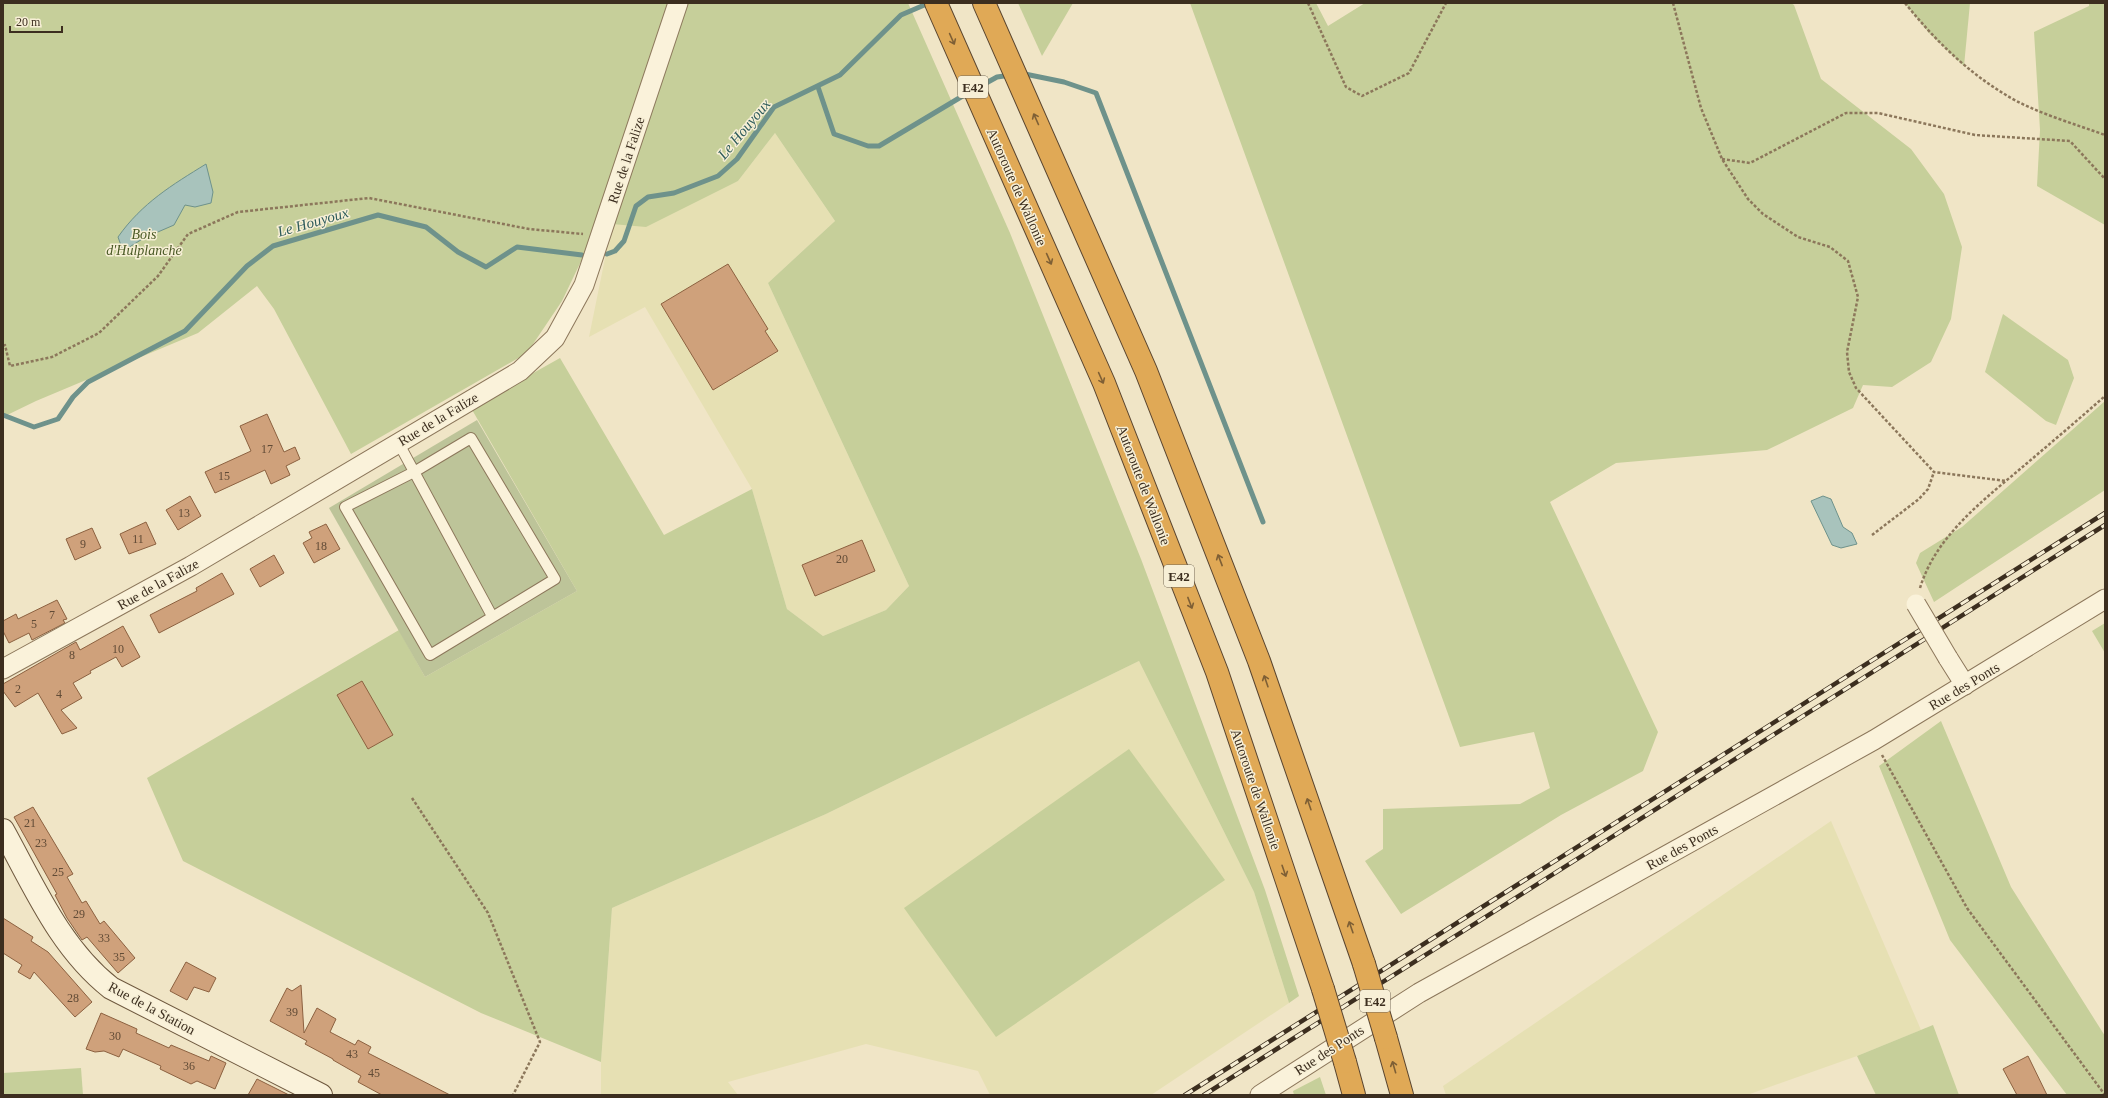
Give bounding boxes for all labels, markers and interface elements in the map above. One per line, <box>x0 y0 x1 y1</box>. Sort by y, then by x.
scale bar <box>10 8 62 34</box>
text: 20 m <box>16 15 41 29</box>
one-way arrow <box>948 32 956 44</box>
road number: E42 <box>958 76 988 98</box>
water label: Le Houyoux <box>714 96 774 163</box>
one-way arrow <box>1031 113 1039 125</box>
street label: Rue de la Falize <box>605 115 648 206</box>
street label: Autoroute de Wallonie <box>984 126 1049 248</box>
water label: Le Houyoux <box>275 204 351 240</box>
park label: Bois d'Hulplanche <box>106 227 182 258</box>
one-way arrow <box>1046 253 1053 265</box>
one-way arrow <box>1098 372 1106 384</box>
street label: Rue de la Falize <box>396 390 481 449</box>
street label: Autoroute de Wallonie <box>1114 423 1173 547</box>
house number: 17 <box>261 442 273 456</box>
house number: 15 <box>218 469 230 483</box>
house number: 13 <box>178 506 190 520</box>
house number: 11 <box>132 532 144 546</box>
house number: 9 <box>80 537 86 551</box>
house number: 18 <box>315 539 327 553</box>
house number: 20 <box>836 552 848 566</box>
one-way arrow <box>1215 554 1223 566</box>
street label: Rue de la Falize <box>115 556 201 613</box>
road number: E42 <box>1164 565 1194 587</box>
one-way arrow <box>1186 597 1194 609</box>
house number: 7 <box>49 608 55 622</box>
house number: 5 <box>31 617 37 631</box>
house number: 10 <box>112 642 124 656</box>
house number: 8 <box>69 648 75 662</box>
street label: Rue des Ponts <box>1926 660 2002 713</box>
one-way arrow <box>1262 675 1270 687</box>
house number: 2 <box>15 682 21 696</box>
house number: 4 <box>56 687 62 701</box>
street label: Autoroute de Wallonie <box>1228 727 1283 852</box>
one-way arrow <box>1305 797 1312 810</box>
house number: 21 <box>24 816 36 830</box>
street label: Rue des Ponts <box>1644 822 1721 873</box>
house number: 23 <box>35 836 47 850</box>
one-way arrow <box>1281 864 1288 877</box>
house number: 25 <box>52 865 64 879</box>
house number: 29 <box>73 907 85 921</box>
one-way arrow <box>1347 921 1355 933</box>
house number: 33 <box>98 931 110 945</box>
house number: 35 <box>113 950 125 964</box>
street label: Rue de la Station <box>106 979 198 1038</box>
road number: E42 <box>1360 990 1390 1012</box>
house number: 28 <box>67 991 79 1005</box>
house number: 39 <box>286 1005 298 1019</box>
street label: Rue des Ponts <box>1292 1023 1367 1078</box>
house number: 30 <box>109 1029 121 1043</box>
house number: 43 <box>346 1047 358 1061</box>
house number: 36 <box>183 1059 195 1073</box>
one-way arrow <box>1390 1060 1397 1073</box>
house number: 45 <box>368 1066 380 1080</box>

